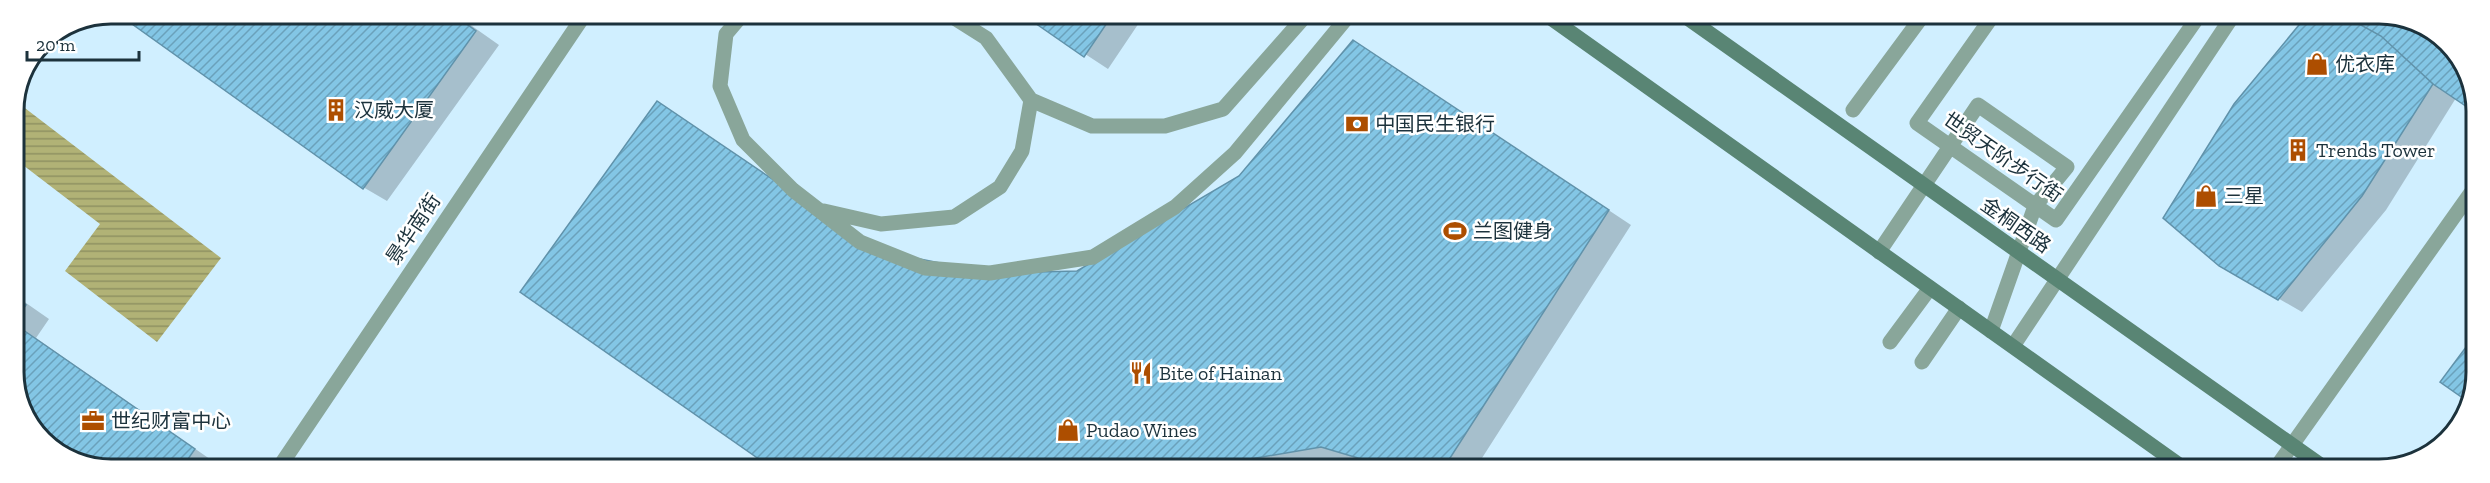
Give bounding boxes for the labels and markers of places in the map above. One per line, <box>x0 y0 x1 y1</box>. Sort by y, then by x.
shop icon: 优衣库 <box>2304 51 2330 77</box>
place label: 优衣库 <box>2335 52 2395 76</box>
building icon: 汉威大厦 <box>323 97 349 123</box>
place label: 汉威大厦 <box>354 98 434 122</box>
bank icon: 中国民生银行 <box>1344 111 1370 137</box>
place label: 中国民生银行 <box>1375 112 1495 136</box>
building icon: Trends Tower <box>2285 137 2311 163</box>
place label: Trends Tower <box>2316 138 2435 162</box>
shop icon: 三星 <box>2193 183 2219 209</box>
place label: 三星 <box>2224 184 2264 208</box>
sports icon: 兰图健身 <box>1442 218 1468 244</box>
place label: 兰图健身 <box>1473 219 1553 243</box>
restaurant icon: Bite of Hainan <box>1128 360 1154 386</box>
place label: Bite of Hainan <box>1159 361 1282 385</box>
office icon: 世纪财富中心 <box>80 408 106 434</box>
place label: 世纪财富中心 <box>111 409 231 433</box>
shop icon: Pudao Wines <box>1055 417 1081 443</box>
place label: Pudao Wines <box>1086 418 1197 442</box>

